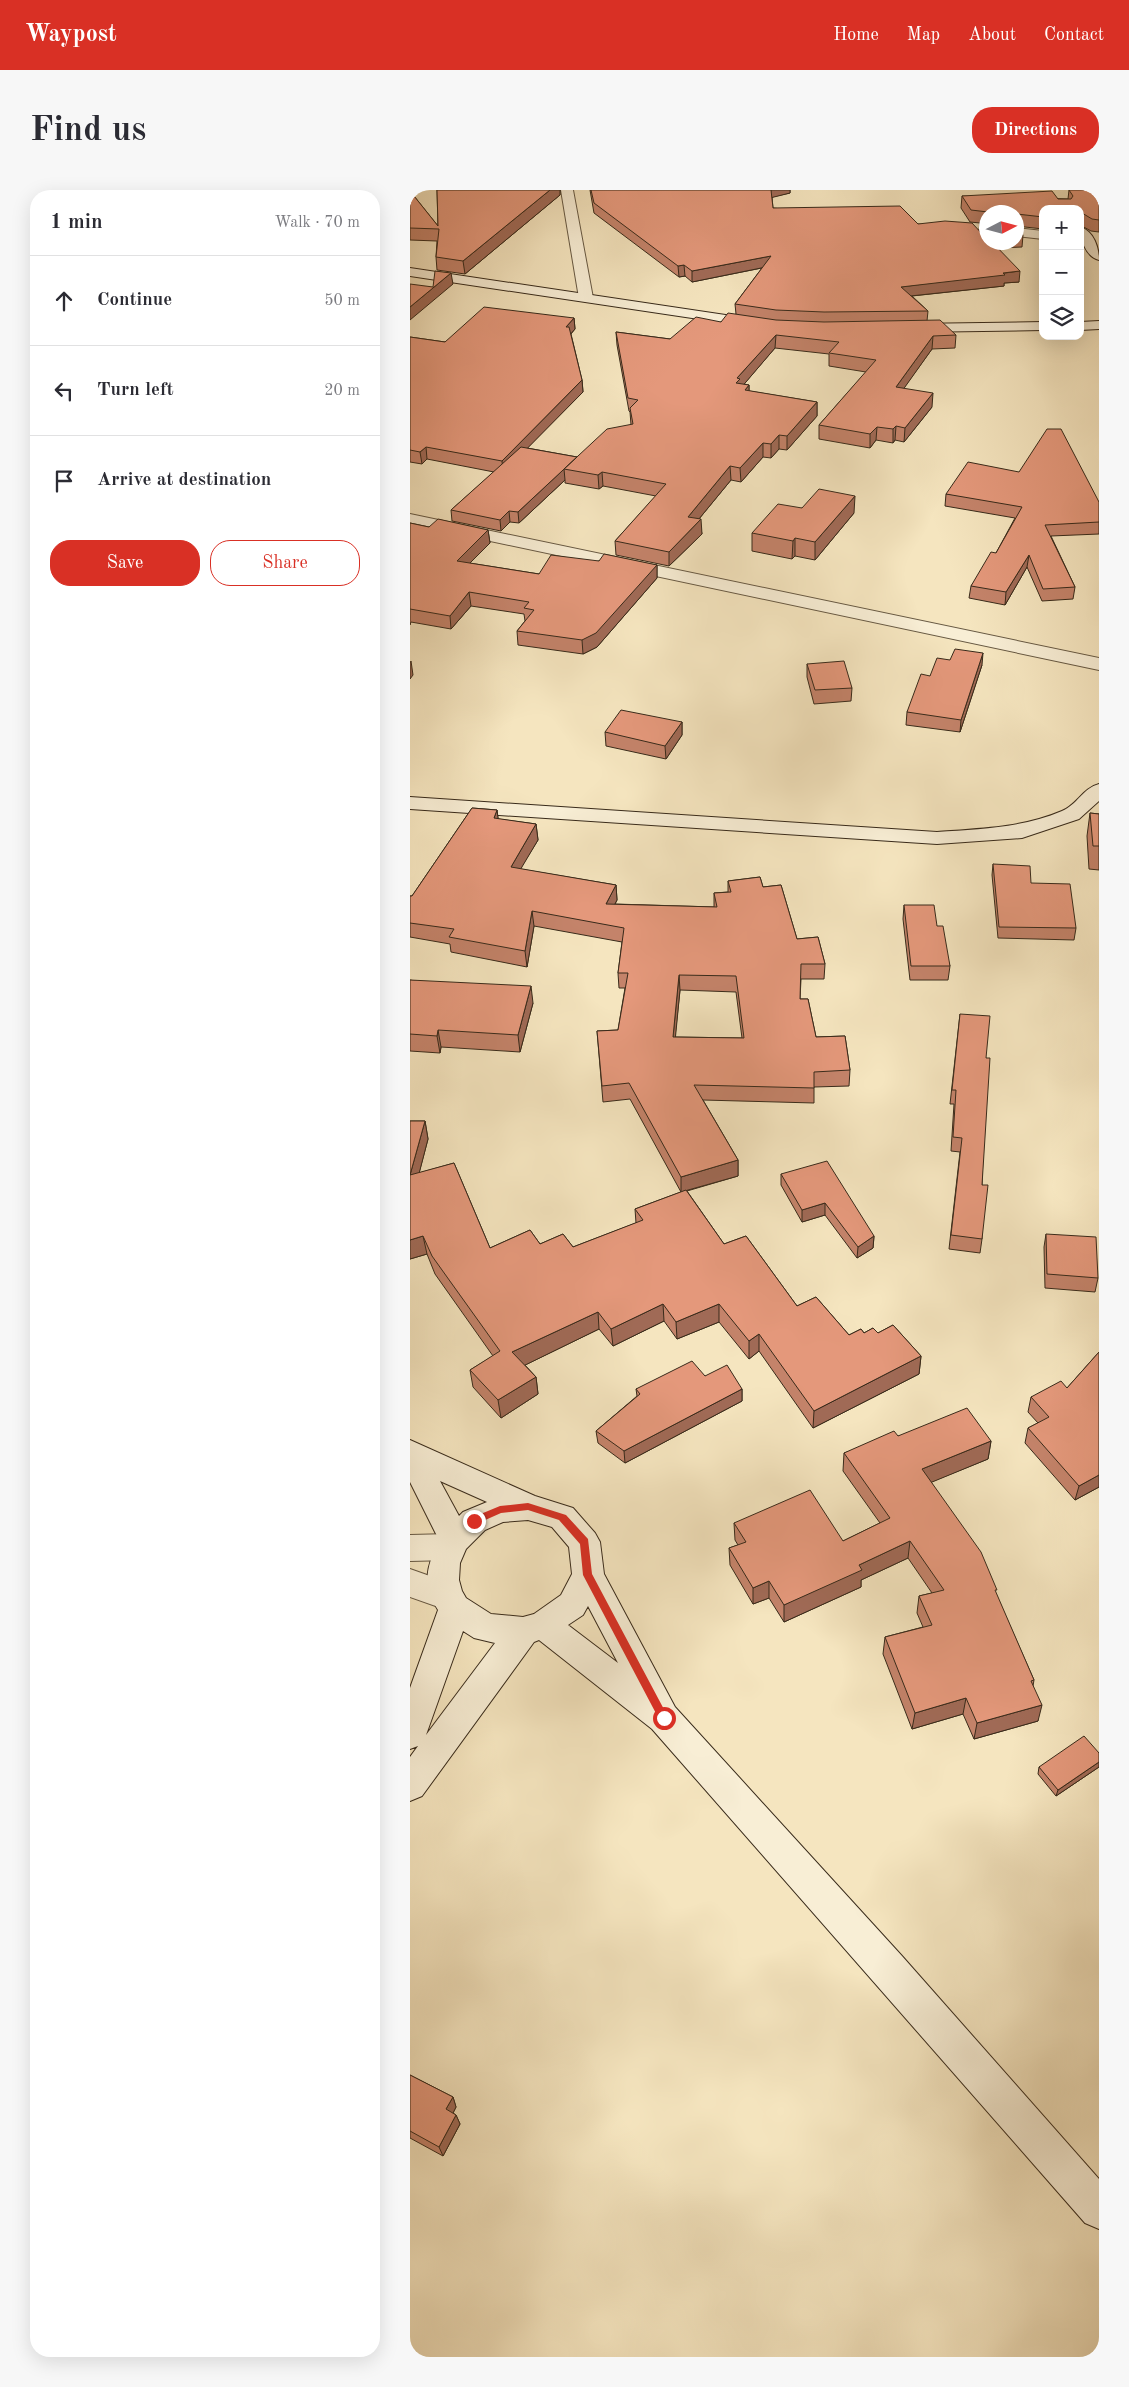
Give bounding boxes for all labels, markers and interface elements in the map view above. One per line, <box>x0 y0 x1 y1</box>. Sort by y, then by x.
text: Waypost <box>25 23 117 47</box>
text: Home <box>833 26 879 44</box>
text: Map <box>907 26 940 44</box>
text: About <box>968 26 1016 44</box>
text: Contact <box>1044 26 1104 44</box>
button: Directions <box>972 107 1099 153</box>
text: Find us <box>30 113 146 148</box>
north arrow <box>979 205 1024 250</box>
map controls <box>1039 205 1084 340</box>
button: + <box>1039 205 1084 250</box>
text: 1 min <box>50 212 103 233</box>
text: Walk · 70 m <box>274 215 360 231</box>
button: − <box>1039 250 1084 295</box>
icon: ahead <box>50 287 78 315</box>
text: Continue <box>97 291 172 310</box>
text: 50 m <box>324 293 360 309</box>
button: layers <box>1039 295 1084 340</box>
icon: left <box>50 377 78 405</box>
text: Turn left <box>97 381 174 400</box>
text: 20 m <box>324 383 360 399</box>
icon: arrive <box>50 467 78 495</box>
text: Arrive at destination <box>97 471 271 490</box>
button: Save <box>50 540 200 586</box>
button: Share <box>210 540 360 586</box>
route end <box>463 1510 486 1533</box>
route start <box>653 1707 676 1730</box>

